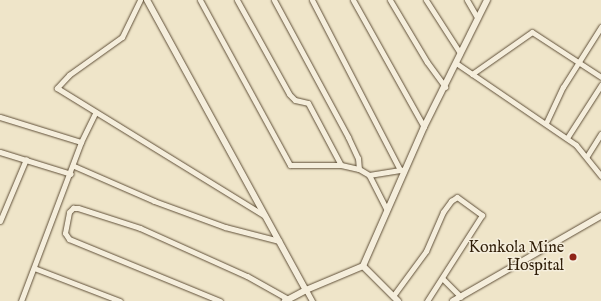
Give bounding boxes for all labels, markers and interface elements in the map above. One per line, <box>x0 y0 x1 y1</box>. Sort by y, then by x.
place label: Konkola Mine Hospital <box>468 238 564 276</box>
marker: Konkola Mine Hospital <box>567 251 579 263</box>

